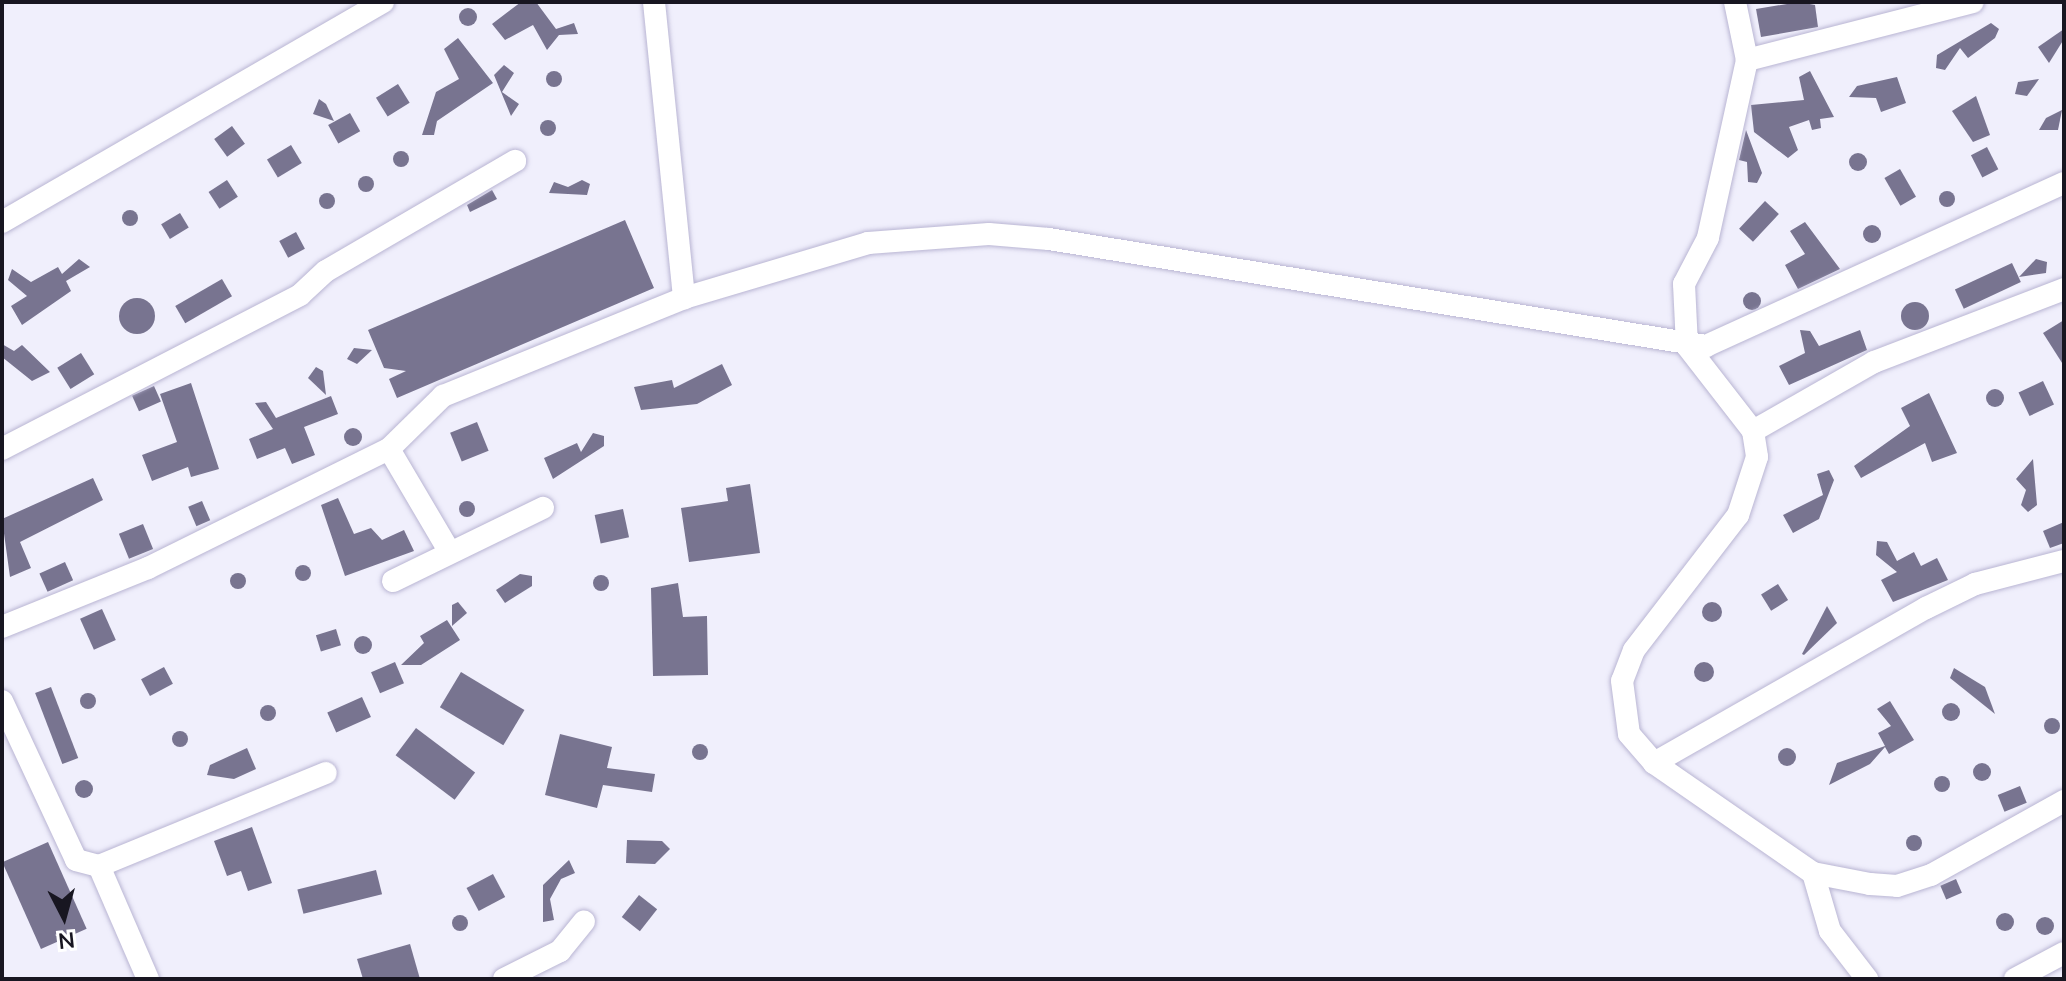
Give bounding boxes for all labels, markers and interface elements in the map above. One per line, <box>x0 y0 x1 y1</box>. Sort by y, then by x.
north arrow <box>24 877 104 957</box>
text: N <box>57 926 76 956</box>

